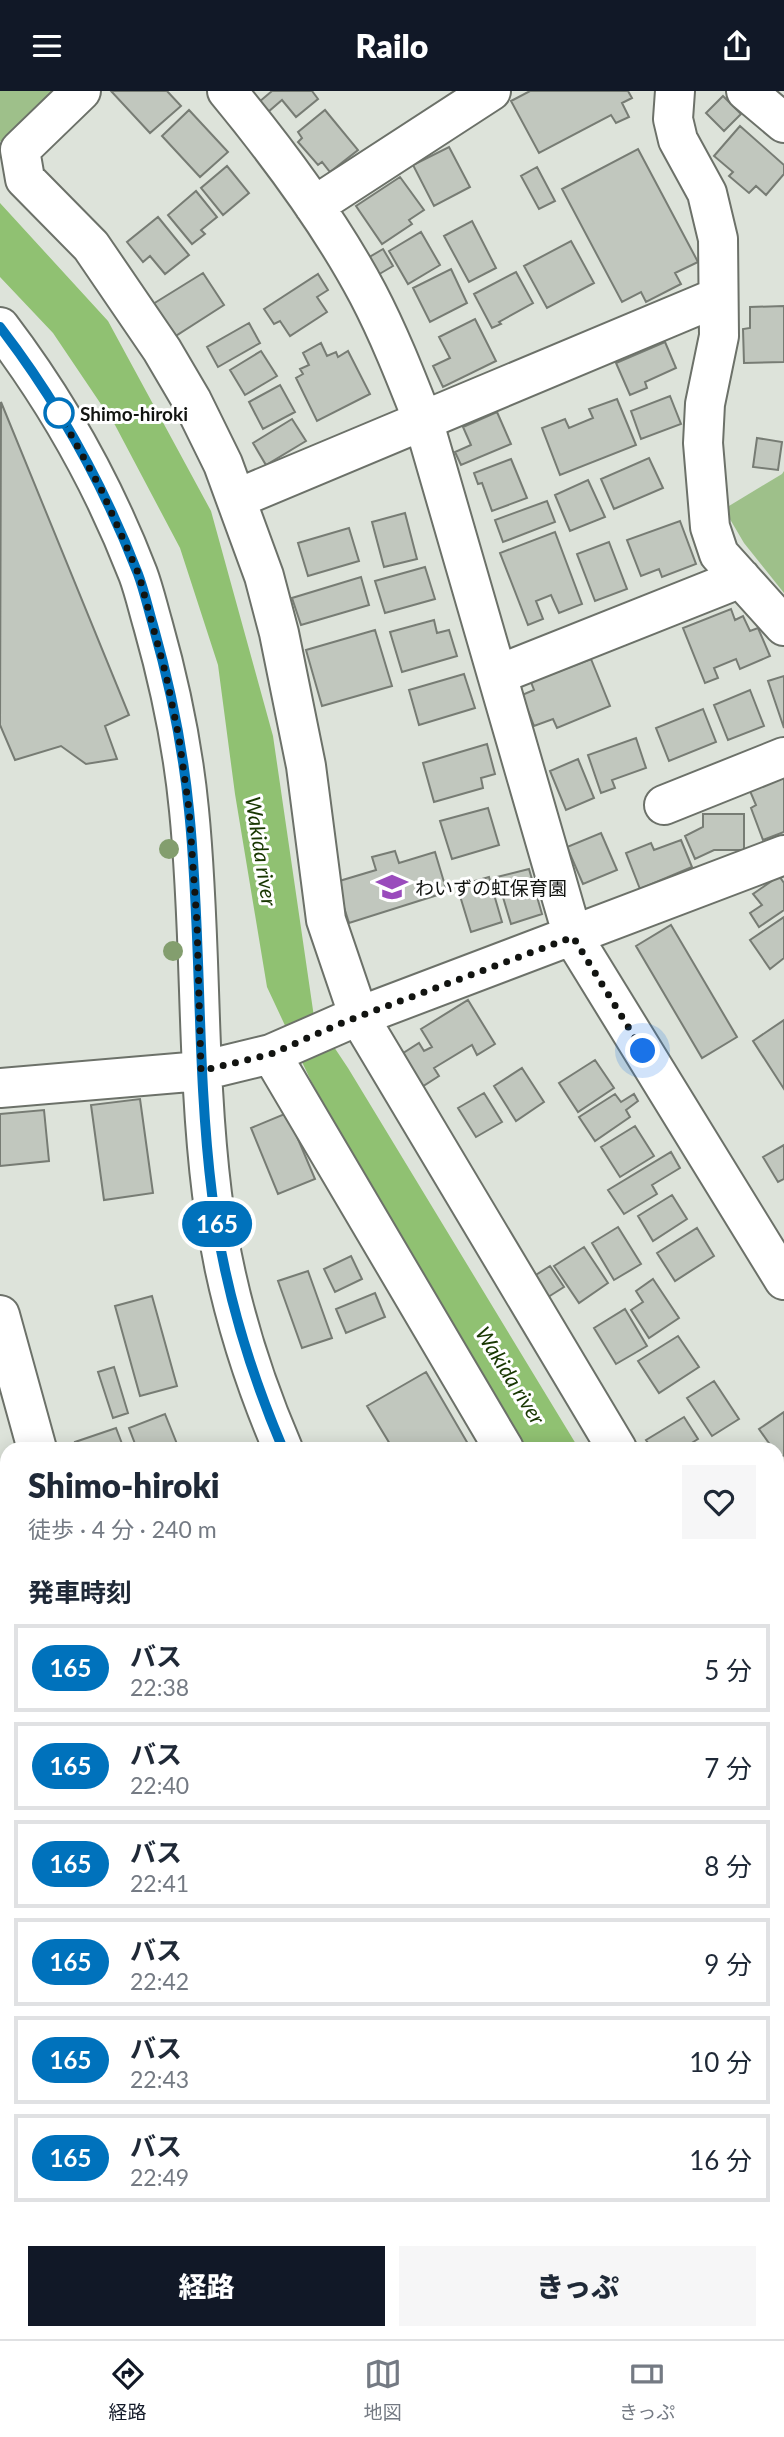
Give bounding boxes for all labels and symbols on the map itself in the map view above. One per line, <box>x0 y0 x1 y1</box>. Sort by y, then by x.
marker: Shimo-hiroki <box>44 398 74 428</box>
place label: Shimo-hiroki <box>80 402 188 425</box>
water label: Wakida river <box>241 795 283 908</box>
school or university icon: わいずの虹保育園 <box>375 870 409 904</box>
place label: わいずの虹保育園 <box>415 876 567 899</box>
your location <box>625 1033 660 1068</box>
line badge: 165 <box>177 1201 257 1247</box>
water label: Wakida river <box>471 1322 551 1429</box>

